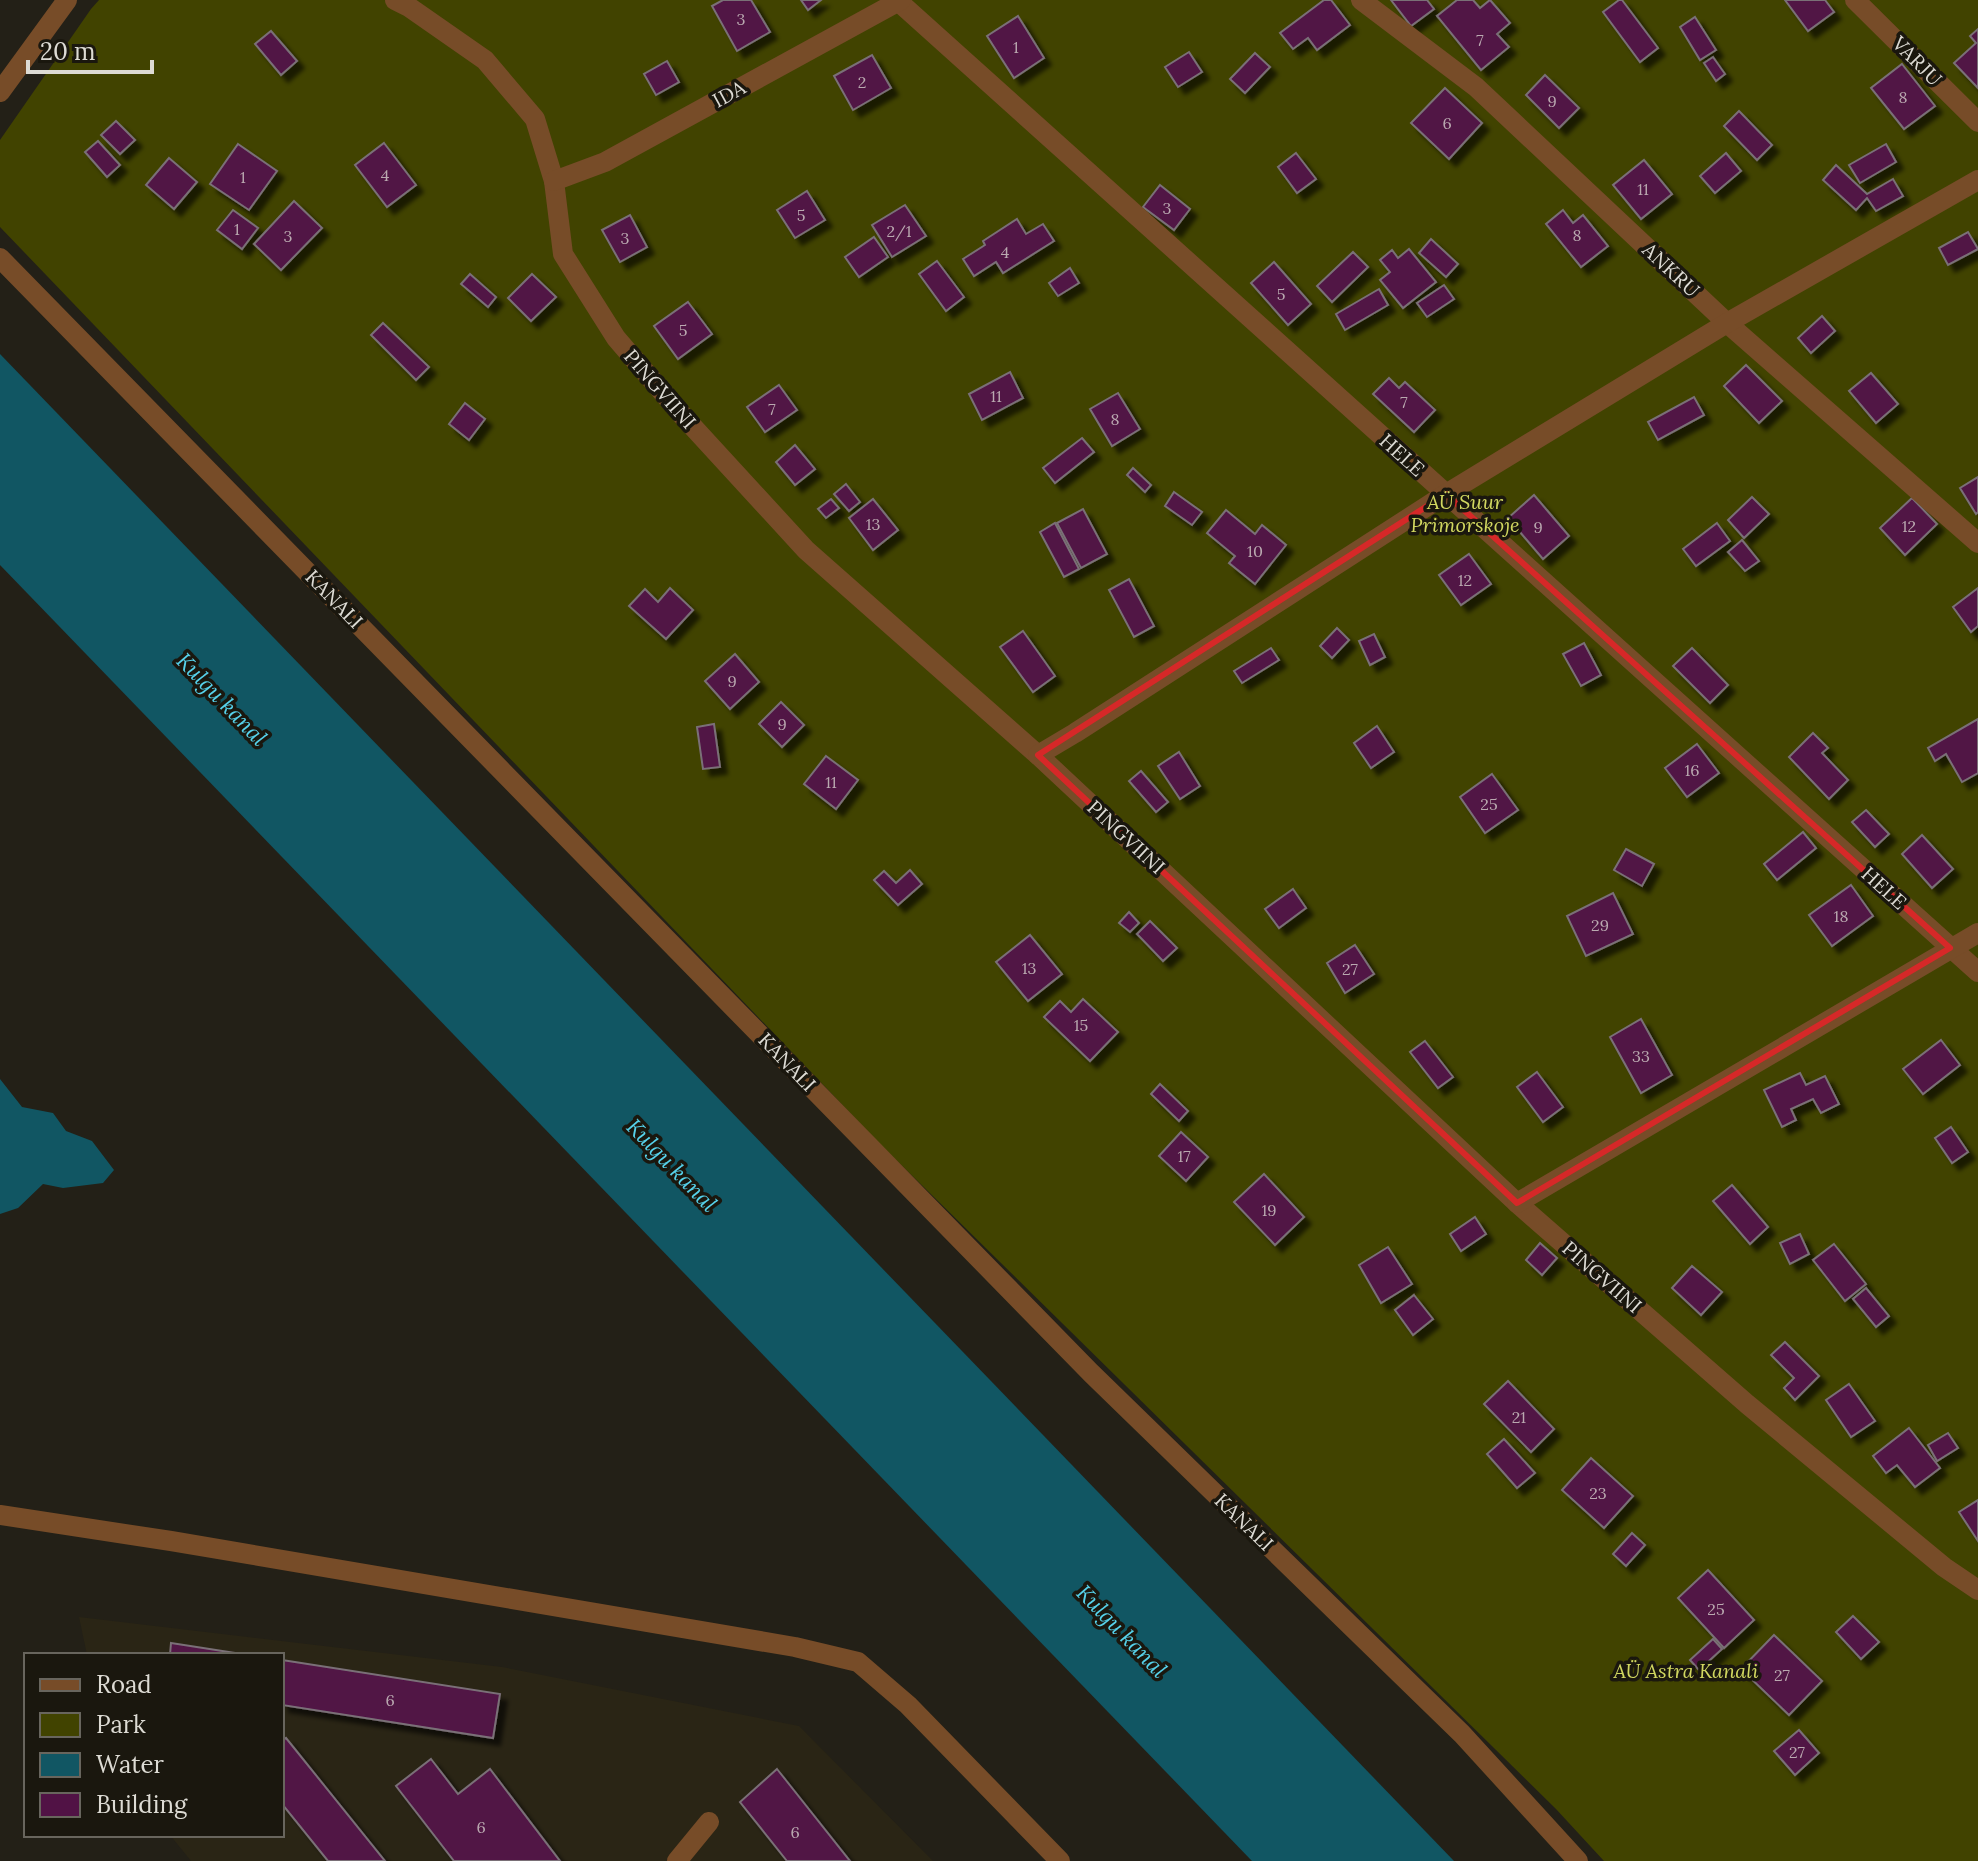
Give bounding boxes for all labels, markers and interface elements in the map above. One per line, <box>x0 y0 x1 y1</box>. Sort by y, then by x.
house number: 3 <box>737 9 746 29</box>
scale bar <box>28 24 152 74</box>
house number: 7 <box>1476 30 1484 50</box>
street label: VARJU <box>1886 30 1948 91</box>
text: 20 m <box>40 36 96 67</box>
house number: 1 <box>1013 37 1019 57</box>
house number: 2 <box>858 72 866 92</box>
street label: IDA <box>708 74 750 113</box>
house number: 8 <box>1899 87 1908 107</box>
house number: 9 <box>1547 91 1557 111</box>
house number: 6 <box>1442 113 1452 133</box>
house number: 4 <box>381 165 390 185</box>
house number: 1 <box>240 167 246 187</box>
house number: 11 <box>1637 179 1649 199</box>
house number: 3 <box>1163 198 1172 218</box>
house number: 5 <box>797 205 805 225</box>
house number: 1 <box>234 219 240 239</box>
house number: 2/1 <box>886 221 912 242</box>
house number: 8 <box>1573 225 1582 245</box>
house number: 3 <box>284 226 293 246</box>
house number: 3 <box>621 228 630 248</box>
street label: ANKRU <box>1637 236 1705 302</box>
house number: 4 <box>1001 242 1010 262</box>
house number: 5 <box>1277 284 1285 304</box>
house number: 5 <box>679 320 687 340</box>
street label: PINGVIINI <box>619 344 702 434</box>
house number: 11 <box>990 386 1002 406</box>
house number: 7 <box>1400 392 1408 412</box>
house number: 7 <box>768 399 776 419</box>
house number: 8 <box>1111 409 1120 429</box>
street label: HELE <box>1375 428 1430 481</box>
park label: AÜ Suur Primorskoje <box>1410 489 1520 537</box>
house number: 13 <box>866 514 880 534</box>
house number: 12 <box>1902 516 1916 536</box>
house number: 9 <box>1533 517 1543 537</box>
house number: 10 <box>1247 541 1263 561</box>
street label: KANALI <box>300 564 368 633</box>
house number: 12 <box>1458 570 1472 590</box>
water label: Kulgu kanal <box>171 647 273 751</box>
house number: 9 <box>727 671 737 691</box>
house number: 9 <box>777 714 787 734</box>
house number: 16 <box>1684 760 1700 780</box>
house number: 11 <box>825 772 837 792</box>
street label: PINGVIINI <box>1082 794 1170 879</box>
house number: 25 <box>1480 794 1498 814</box>
street label: HELE <box>1857 861 1912 914</box>
house number: 18 <box>1834 906 1848 926</box>
house number: 29 <box>1591 915 1609 935</box>
house number: 13 <box>1022 958 1036 978</box>
house number: 27 <box>1342 959 1359 979</box>
house number: 15 <box>1074 1015 1088 1035</box>
street label: KANALI <box>753 1027 821 1096</box>
house number: 33 <box>1632 1046 1650 1066</box>
water label: Kulgu kanal <box>621 1113 723 1217</box>
house number: 17 <box>1177 1146 1191 1166</box>
house number: 19 <box>1261 1200 1277 1220</box>
street label: PINGVIINI <box>1557 1235 1647 1318</box>
house number: 21 <box>1512 1407 1526 1427</box>
house number: 23 <box>1589 1483 1607 1503</box>
street label: KANALI <box>1210 1488 1279 1556</box>
water label: Kulgu kanal <box>1071 1579 1173 1683</box>
house number: 25 <box>1707 1599 1725 1619</box>
legend <box>24 1653 284 1837</box>
park label: AÜ Astra Kanali <box>1613 1658 1759 1683</box>
house number: 27 <box>1774 1665 1791 1685</box>
text: Road <box>96 1669 152 1700</box>
house number: 6 <box>385 1690 395 1710</box>
text: Park <box>96 1709 146 1740</box>
house number: 27 <box>1789 1742 1806 1762</box>
text: Water <box>96 1749 164 1780</box>
text: Building <box>96 1789 188 1820</box>
house number: 6 <box>476 1817 486 1837</box>
house number: 6 <box>790 1822 800 1842</box>

